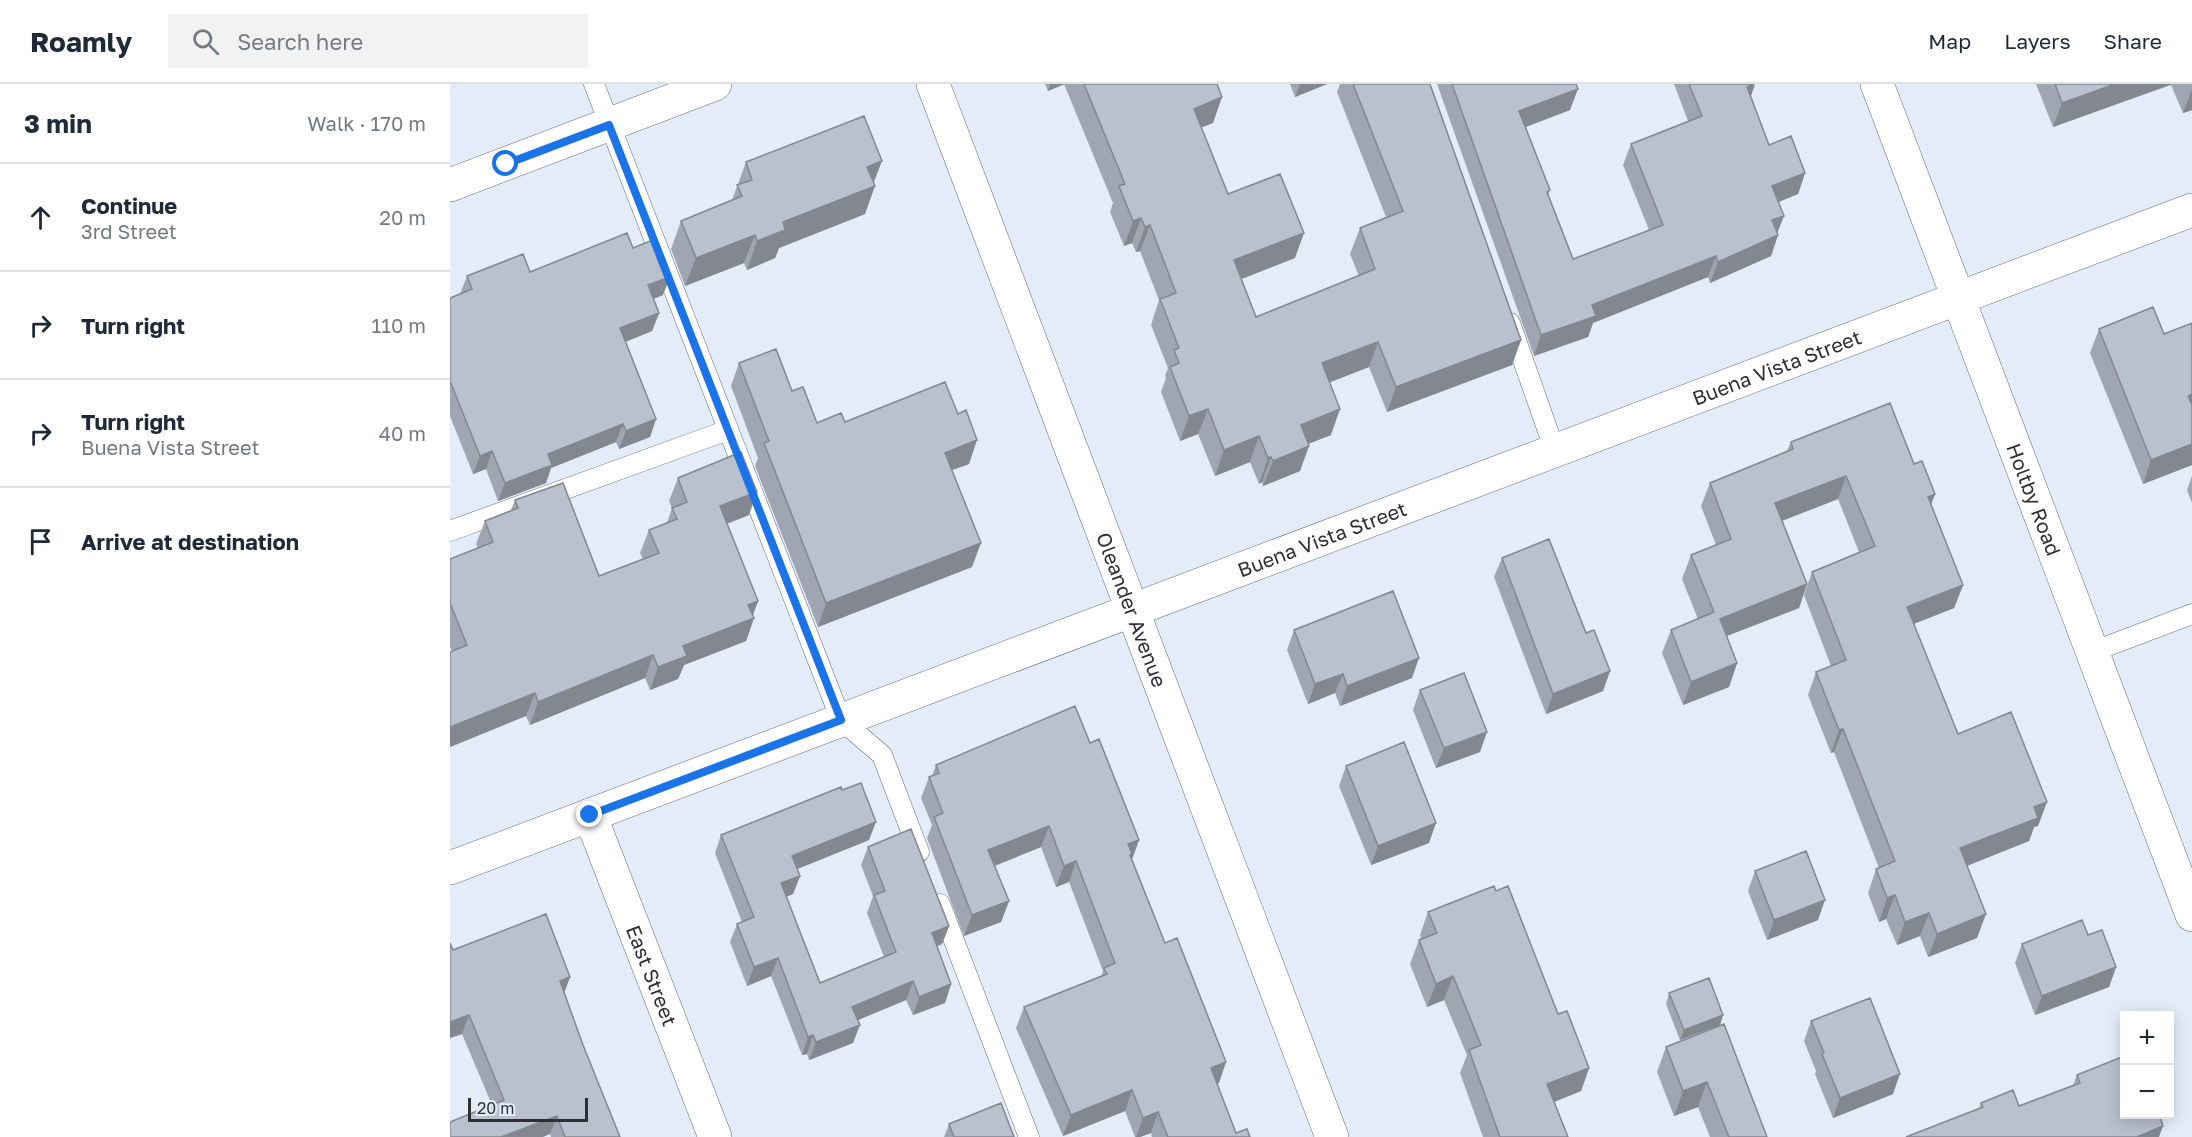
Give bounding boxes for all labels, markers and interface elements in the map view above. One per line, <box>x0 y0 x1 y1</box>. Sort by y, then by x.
search box <box>168 14 588 68</box>
text: Roamly <box>30 25 132 58</box>
icon: search <box>189 25 222 58</box>
text: Search here <box>237 28 363 55</box>
text: Map <box>1928 28 1971 54</box>
text: Layers <box>2004 28 2071 54</box>
text: Share <box>2104 28 2162 54</box>
text: 3 min <box>24 108 92 139</box>
text: Walk · 170 m <box>307 111 426 135</box>
route start <box>492 150 518 176</box>
text: Continue <box>81 192 177 219</box>
icon: ahead <box>24 201 57 234</box>
text: 20 m <box>379 205 426 229</box>
text: 3rd Street <box>81 219 177 243</box>
icon: right <box>24 309 57 342</box>
text: Turn right <box>81 312 185 339</box>
text: 110 m <box>372 313 426 337</box>
street label: Buena Vista Street <box>1689 324 1864 410</box>
text: Turn right <box>81 408 185 435</box>
icon: right <box>24 417 57 450</box>
text: 40 m <box>379 421 426 445</box>
text: Buena Vista Street <box>81 435 260 459</box>
street label: Holtby Road <box>2002 440 2067 559</box>
street label: Buena Vista Street <box>1234 496 1410 581</box>
icon: arrive <box>24 525 57 558</box>
text: Arrive at destination <box>81 528 299 555</box>
street label: Oleander Avenue <box>1092 529 1172 690</box>
route end <box>576 801 602 827</box>
street label: East Street <box>622 922 683 1029</box>
map controls <box>2120 1011 2174 1119</box>
button: + <box>2120 1011 2174 1065</box>
button: − <box>2120 1065 2174 1119</box>
scale bar <box>468 1095 588 1122</box>
text: 20 m <box>477 1098 514 1118</box>

